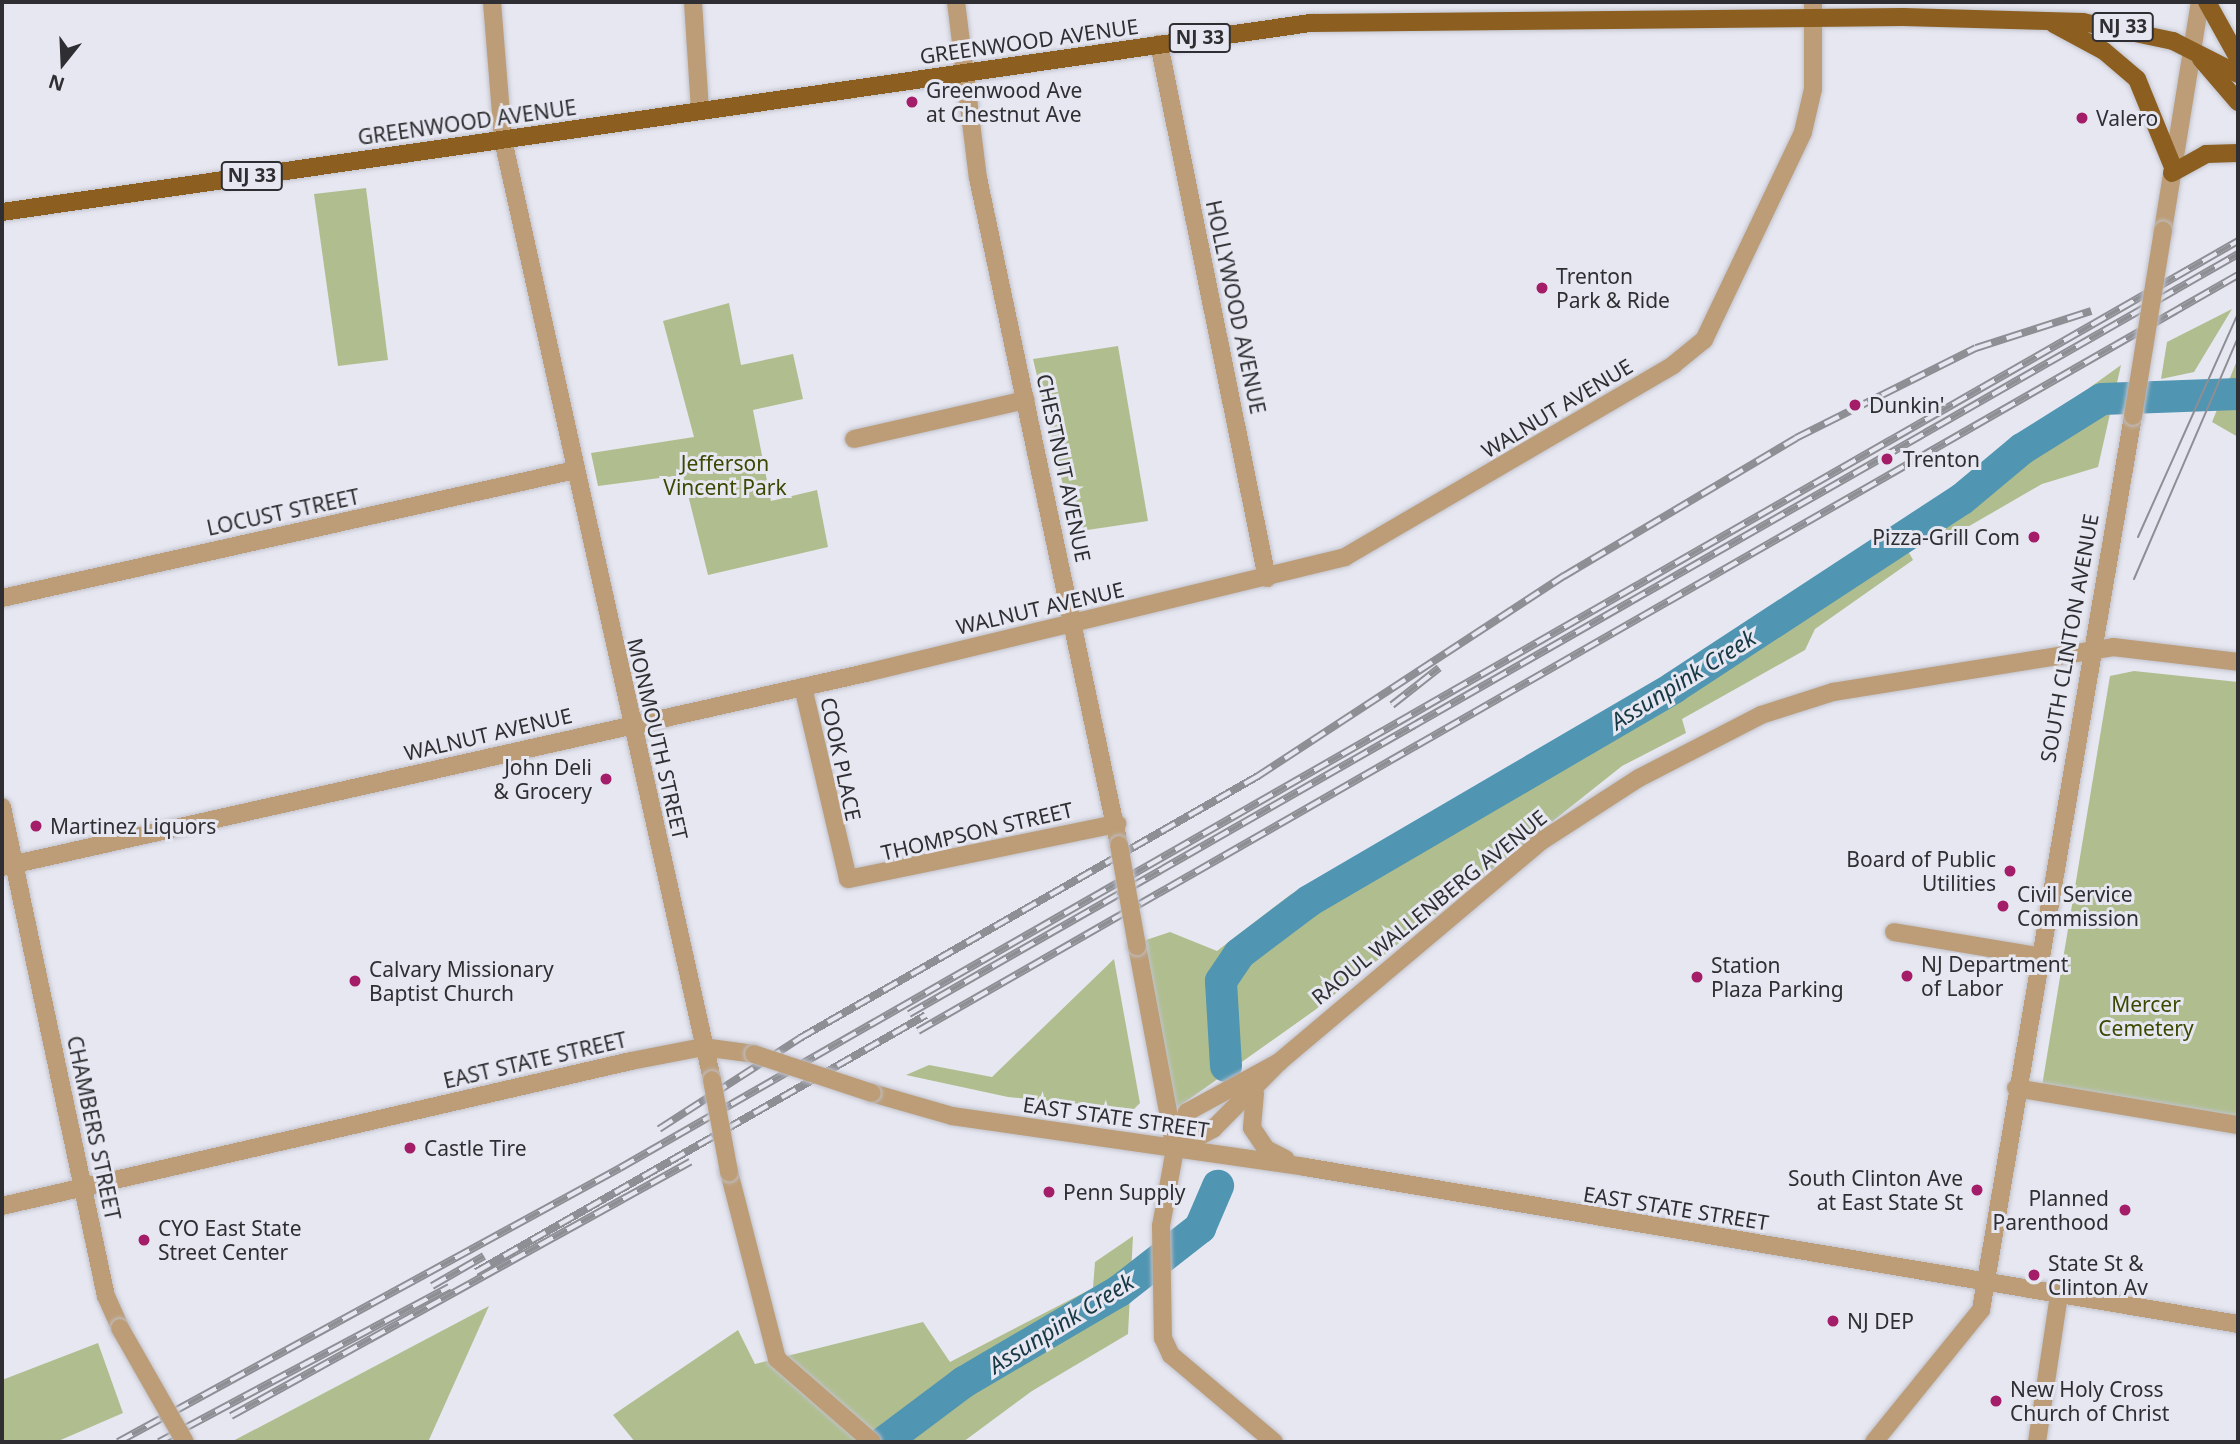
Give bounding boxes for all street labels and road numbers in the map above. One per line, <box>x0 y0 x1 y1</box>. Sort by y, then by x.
road number: NJ 33 <box>2092 12 2154 42</box>
street label: GREENWOOD AVENUE <box>918 13 1140 69</box>
road number: NJ 33 <box>1168 22 1232 54</box>
street label: GREENWOOD AVENUE <box>356 94 578 150</box>
road number: NJ 33 <box>220 160 284 192</box>
street label: HOLLYWOOD AVENUE <box>1201 198 1271 416</box>
street label: WALNUT AVENUE <box>1477 353 1637 463</box>
street label: CHESTNUT AVENUE <box>1032 371 1096 565</box>
street label: LOCUST STREET <box>204 484 362 540</box>
street label: SOUTH CLINTON AVENUE <box>2035 512 2103 764</box>
street label: WALNUT AVENUE <box>954 576 1126 640</box>
street label: MONMOUTH STREET <box>623 636 693 842</box>
street label: COOK PLACE <box>816 695 866 823</box>
street label: WALNUT AVENUE <box>402 702 574 766</box>
street label: THOMPSON STREET <box>879 797 1075 865</box>
street label: RAOUL WALLENBERG AVENUE <box>1306 804 1552 1010</box>
street label: EAST STATE STREET <box>441 1027 629 1093</box>
street label: CHAMBERS STREET <box>62 1033 126 1223</box>
street label: EAST STATE STREET <box>1021 1091 1211 1143</box>
street label: EAST STATE STREET <box>1581 1181 1771 1235</box>

